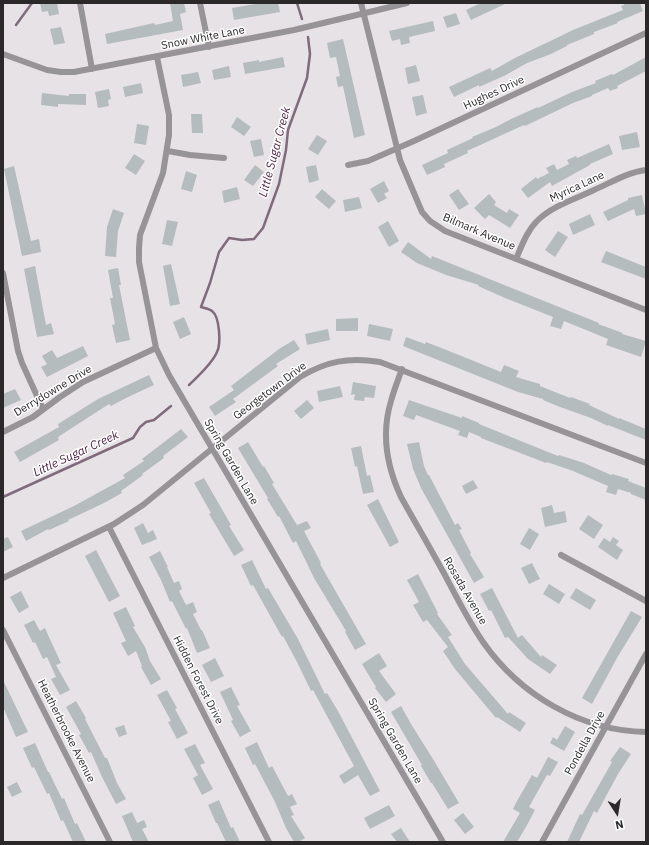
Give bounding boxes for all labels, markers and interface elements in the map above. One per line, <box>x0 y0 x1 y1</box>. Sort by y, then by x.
street label: Snow White Lane <box>160 23 246 53</box>
street label: Hughes Drive <box>461 73 527 113</box>
water label: Little Sugar Creek <box>256 105 294 199</box>
street label: Myrica Lane <box>548 169 606 205</box>
street label: Bilmark Avenue <box>441 211 517 253</box>
street label: Georgetown Drive <box>231 359 309 423</box>
street label: Derrydowne Drive <box>12 363 94 419</box>
street label: Spring Garden Lane <box>201 417 261 507</box>
water label: Little Sugar Creek <box>31 428 121 480</box>
street label: Rosada Avenue <box>440 555 490 627</box>
street label: Hidden Forest Drive <box>170 634 226 726</box>
street label: Heatherbrooke Avenue <box>34 677 98 785</box>
street label: Spring Garden Lane <box>365 696 425 786</box>
street label: Pondella Drive <box>562 709 608 777</box>
north arrow <box>597 793 637 833</box>
text: N <box>614 817 625 832</box>

